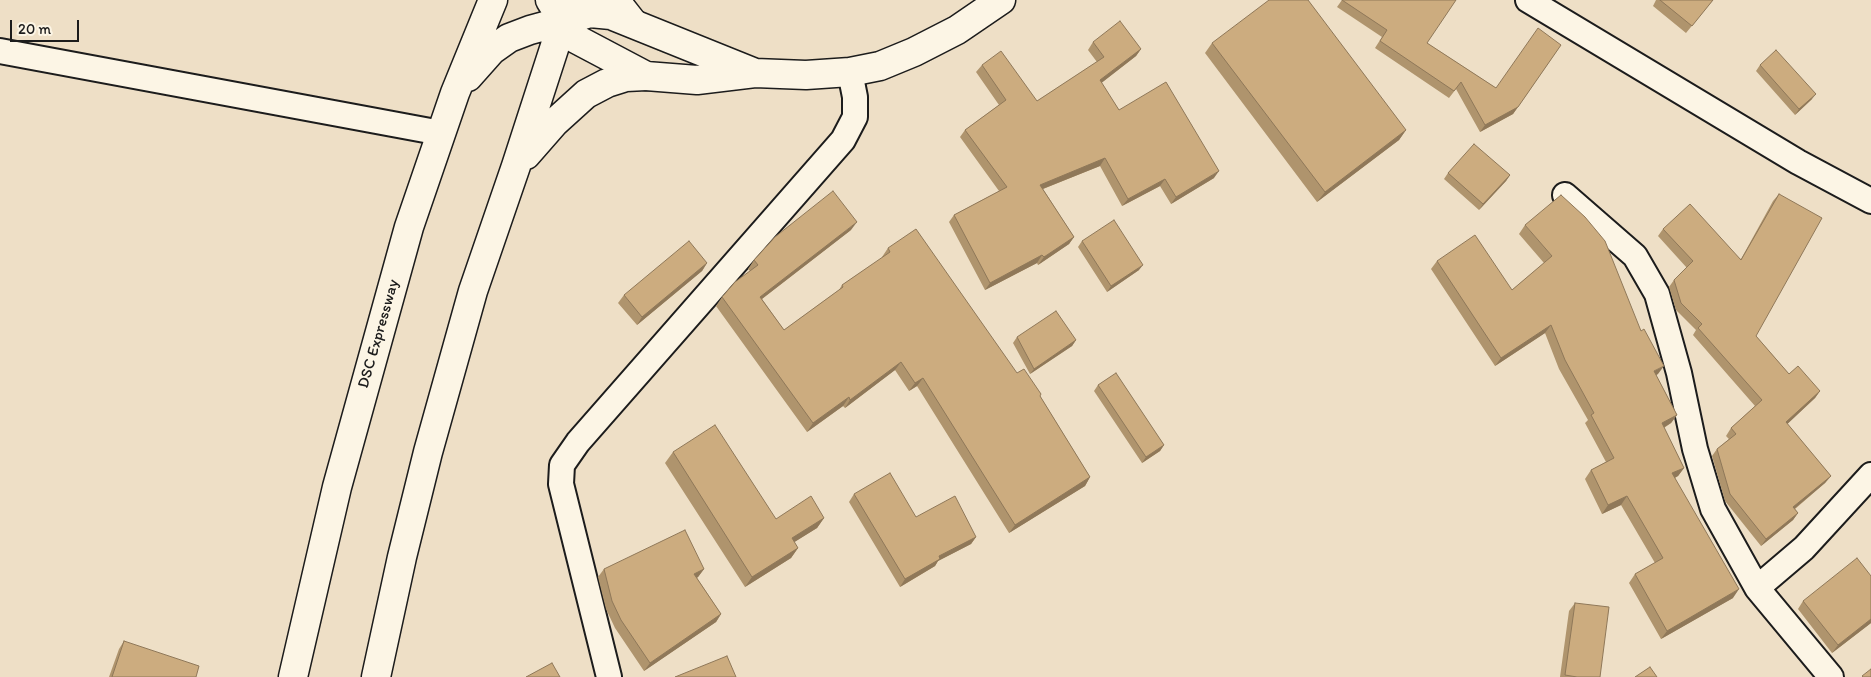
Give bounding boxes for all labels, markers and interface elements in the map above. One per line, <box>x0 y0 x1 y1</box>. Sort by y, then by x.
scale bar <box>12 10 81 42</box>
text: 20 m <box>18 20 51 38</box>
street label: DSC Expressway <box>354 277 404 391</box>

